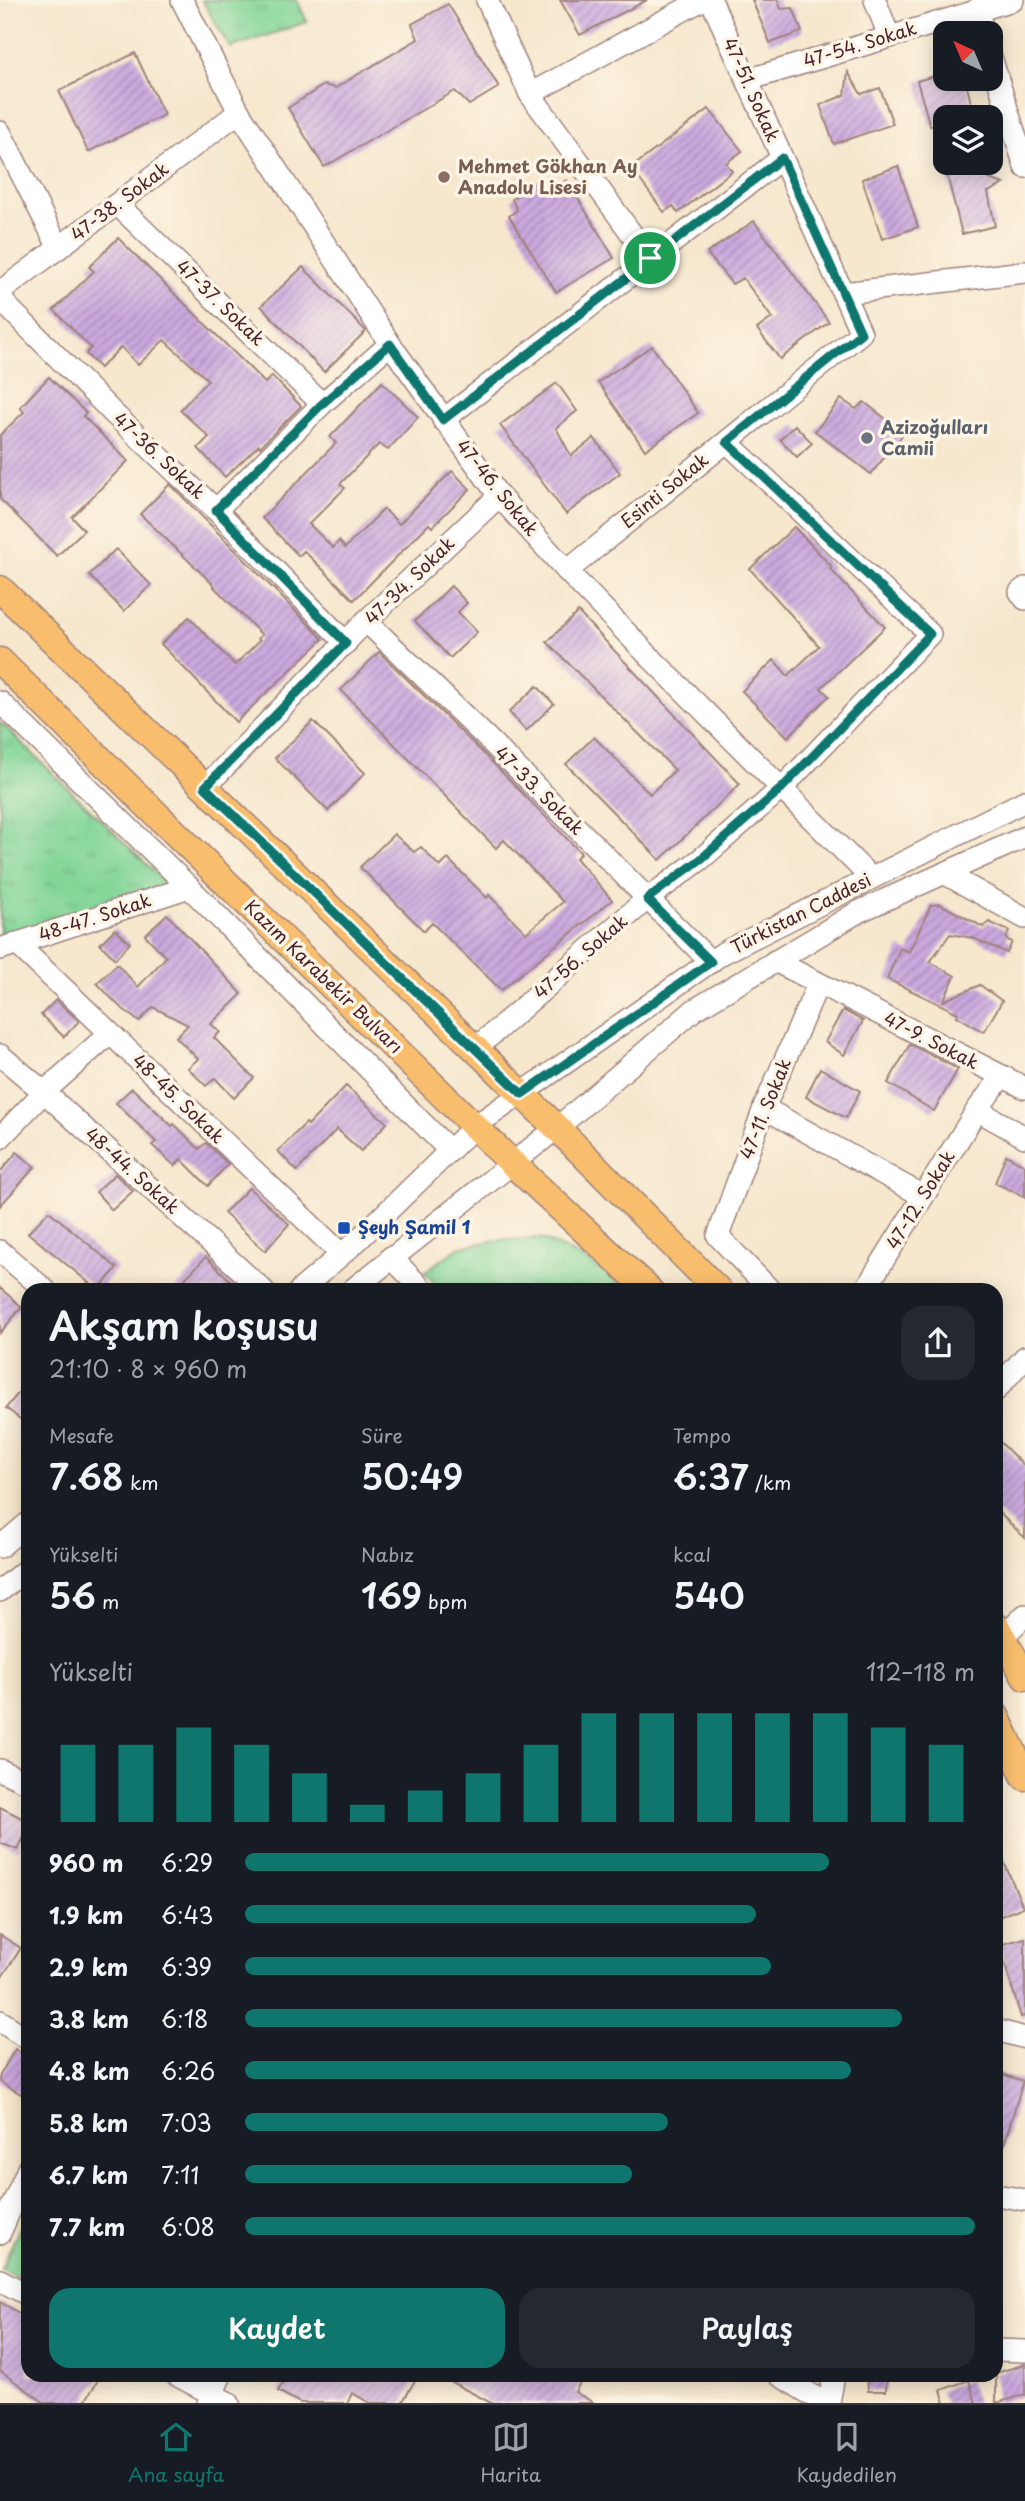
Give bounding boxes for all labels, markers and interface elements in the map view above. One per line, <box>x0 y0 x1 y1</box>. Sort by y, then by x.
street label: 47-54. Sokak <box>800 14 920 74</box>
north arrow <box>933 21 1003 91</box>
map controls <box>933 21 1003 175</box>
street label: 47-51. Sokak <box>717 33 787 146</box>
button: layers <box>933 105 1003 175</box>
place label: Mehmet Gökhan Ay Anadolu Lisesi <box>458 152 637 200</box>
street label: 47-38. Sokak <box>64 155 174 247</box>
marker: Mehmet Gökhan Ay Anadolu Lisesi <box>436 169 452 185</box>
pin <box>620 228 680 288</box>
icon: arrive <box>631 239 669 277</box>
street label: 47-37. Sokak <box>171 253 271 351</box>
street label: 47-36. Sokak <box>108 405 212 505</box>
place label: Azizoğulları Camii <box>881 413 988 461</box>
marker: Azizoğulları Camii <box>859 430 875 446</box>
street label: 47-46. Sokak <box>451 433 546 541</box>
street label: Esinti Sokak <box>614 446 714 534</box>
street label: 47-34. Sokak <box>358 530 460 630</box>
street label: 47-33. Sokak <box>489 739 591 841</box>
street label: Türkistan Caddesi <box>725 866 875 960</box>
street label: 48-47. Sokak <box>35 886 154 947</box>
street label: Kazım Karabekir Bulvarı <box>239 893 409 1059</box>
street label: 47-56. Sokak <box>527 907 633 1004</box>
street label: 47-9. Sokak <box>879 1004 984 1075</box>
street label: 48-45. Sokak <box>127 1047 231 1149</box>
street label: 47-11. Sokak <box>732 1054 797 1163</box>
street label: 48-44. Sokak <box>80 1120 186 1220</box>
street label: 47-12. Sokak <box>879 1145 961 1254</box>
place label: Şeyh Şamil 1 <box>358 1213 471 1240</box>
marker: Şeyh Şamil 1 <box>336 1220 352 1236</box>
text: Akşam koşusu <box>49 1296 319 1353</box>
button: share <box>901 1306 975 1380</box>
text: 21:10 · 8 × 960 m <box>49 1351 247 1386</box>
text: Mesafe <box>49 1421 114 1449</box>
text: Süre <box>361 1421 403 1449</box>
text: Tempo <box>673 1421 731 1449</box>
text: 7.68 <box>49 1449 124 1502</box>
text: 50:49 <box>361 1449 463 1502</box>
text: 6:37 <box>673 1449 749 1502</box>
text: km <box>124 1468 159 1496</box>
text: /km <box>749 1468 791 1496</box>
text: Yükselti <box>49 1540 118 1568</box>
text: Nabız <box>361 1540 414 1568</box>
text: kcal <box>673 1540 711 1568</box>
text: 56 <box>49 1568 96 1621</box>
text: 169 <box>361 1568 422 1621</box>
text: 540 <box>673 1568 745 1621</box>
text: m <box>96 1587 119 1615</box>
text: bpm <box>422 1587 467 1615</box>
text: Yükselti <box>49 1654 133 1689</box>
text: 112–118 m <box>866 1654 975 1689</box>
text: 960 m <box>49 1845 123 1880</box>
text: 6:29 <box>161 1845 213 1880</box>
text: 1.9 km <box>49 1897 123 1932</box>
text: 6:43 <box>161 1897 214 1932</box>
text: 2.9 km <box>49 1949 128 1984</box>
text: 6:39 <box>161 1949 212 1984</box>
text: 3.8 km <box>49 2001 129 2036</box>
text: 6:18 <box>161 2001 208 2036</box>
text: 4.8 km <box>49 2053 130 2088</box>
text: 6:26 <box>161 2053 215 2088</box>
text: 5.8 km <box>49 2105 128 2140</box>
text: 7:03 <box>161 2105 212 2140</box>
text: 6.7 km <box>49 2157 128 2192</box>
text: 7:11 <box>161 2157 200 2192</box>
text: 7.7 km <box>49 2209 125 2244</box>
text: 6:08 <box>161 2209 215 2244</box>
button: Kaydet <box>49 2288 505 2368</box>
button: Paylaş <box>519 2288 975 2368</box>
tab: Ana sayfa <box>128 2418 224 2488</box>
tab: Harita <box>480 2418 541 2488</box>
tab: Kaydedilen <box>797 2418 897 2488</box>

